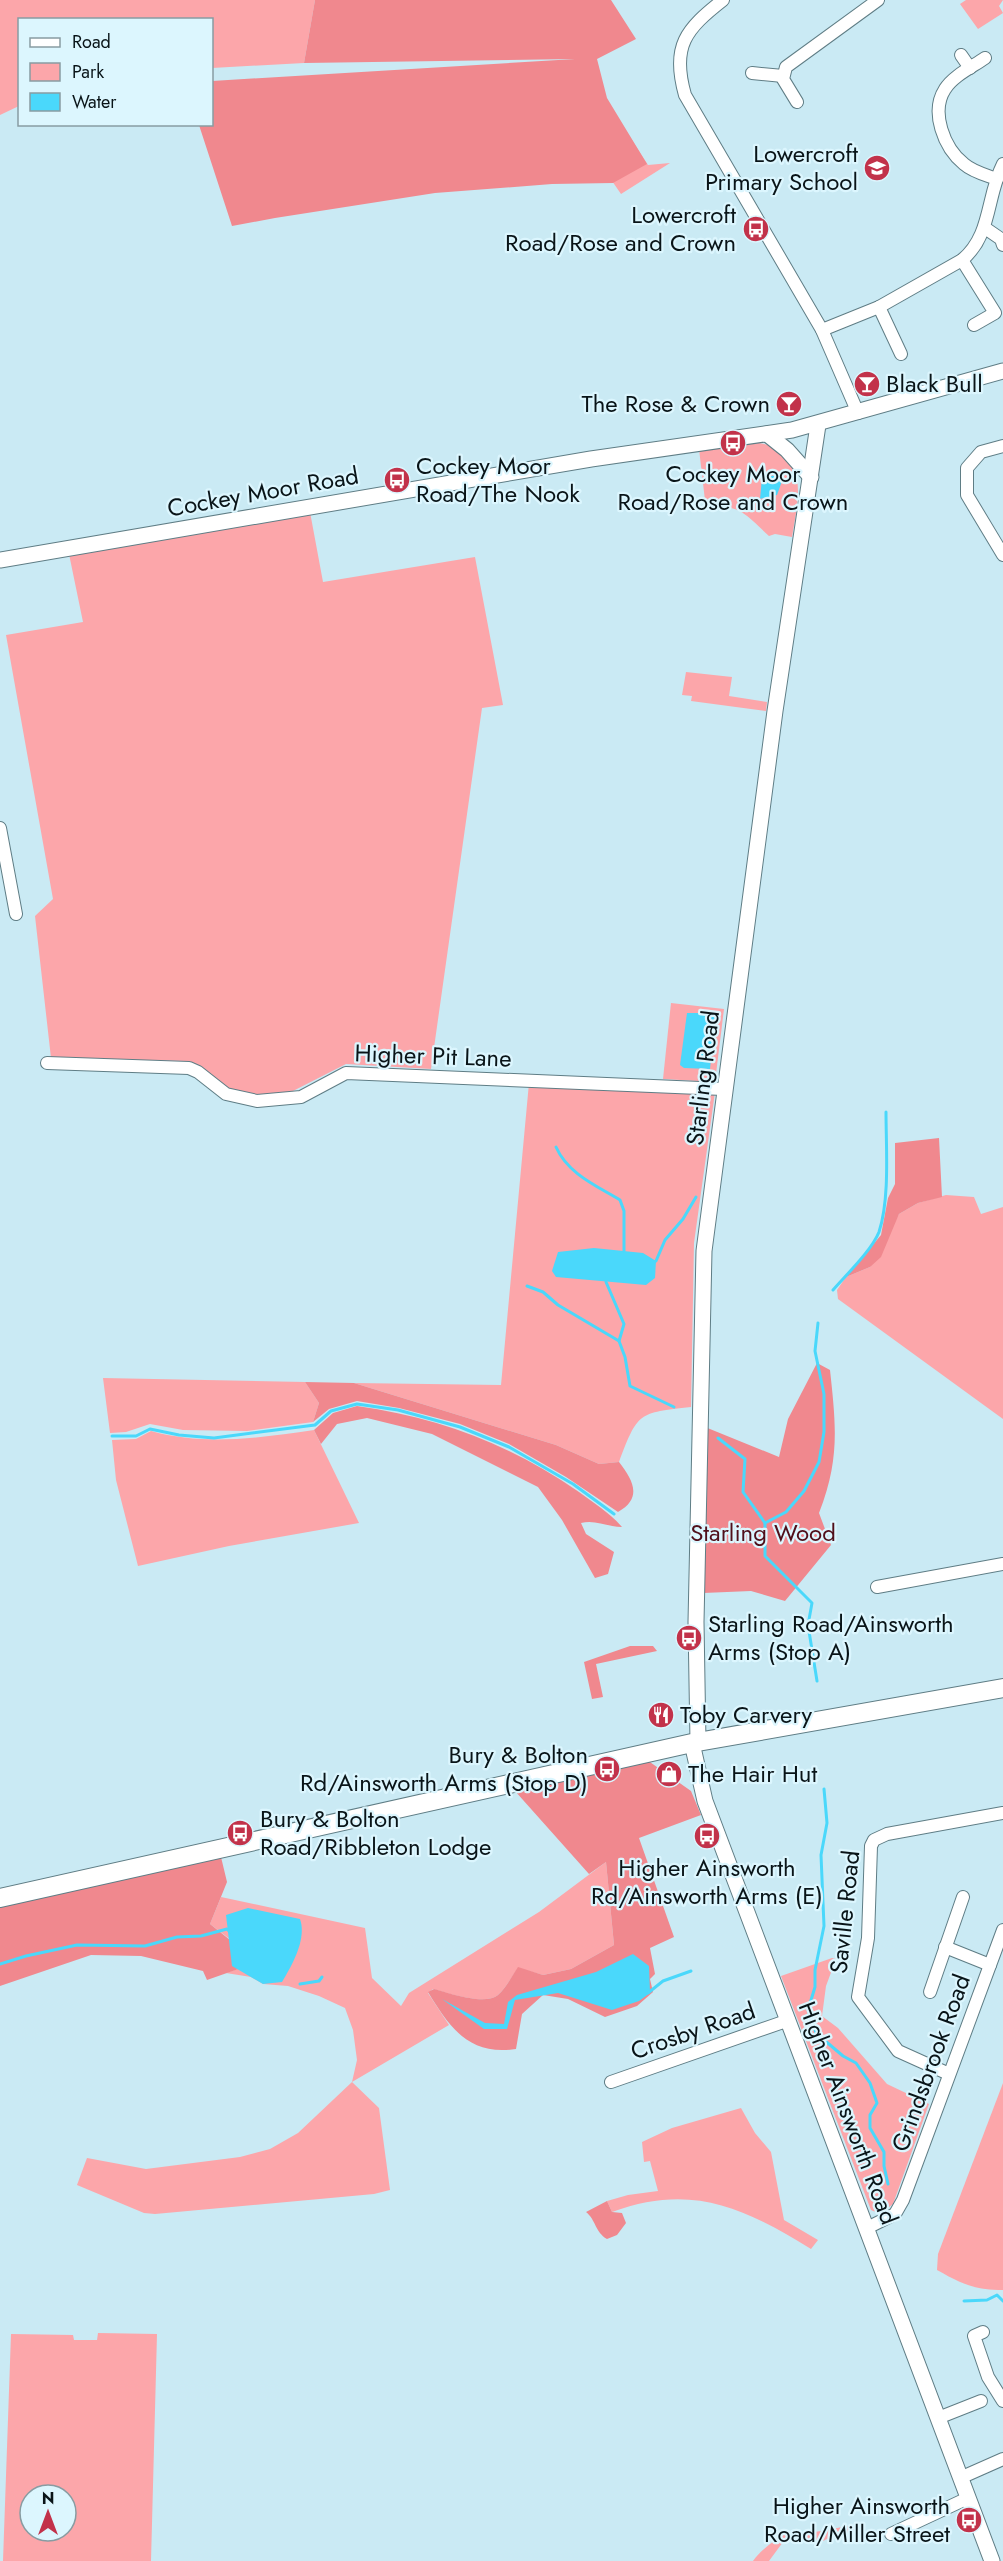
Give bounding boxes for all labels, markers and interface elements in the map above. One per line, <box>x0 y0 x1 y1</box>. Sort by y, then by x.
legend <box>18 18 213 126</box>
text: Road <box>72 29 111 55</box>
text: Park <box>72 59 104 85</box>
text: Water <box>72 89 117 115</box>
place label: Lowercroft Primary School <box>705 136 858 199</box>
school or university icon: Lowercroft Primary School <box>862 153 892 183</box>
place label: Lowercroft Road/Rose and Crown <box>505 197 736 260</box>
bus stop icon: Lowercroft Road/Rose and Crown <box>741 214 771 244</box>
place label: Black Bull <box>886 366 983 401</box>
bar icon: Black Bull <box>852 369 882 399</box>
place label: The Rose & Crown <box>582 386 770 421</box>
bar icon: The Rose & Crown <box>774 389 804 419</box>
bus stop icon: Cockey Moor Road/Rose and Crown <box>718 428 748 458</box>
place label: Cockey Moor Road/The Nook <box>416 448 580 511</box>
place label: Cockey Moor Road/Rose and Crown <box>618 456 848 519</box>
street label: Cockey Moor Road <box>164 457 361 526</box>
bus stop icon: Cockey Moor Road/The Nook <box>382 465 412 495</box>
street label: Starling Road <box>677 1008 728 1147</box>
street label: Higher Pit Lane <box>354 1035 512 1076</box>
park label: Starling Wood <box>690 1515 836 1550</box>
place label: Starling Road/Ainsworth Arms (Stop A) <box>708 1606 954 1669</box>
bus stop icon: Starling Road/Ainsworth Arms (Stop A) <box>674 1623 704 1653</box>
place label: Toby Carvery <box>680 1697 812 1732</box>
restaurant icon: Toby Carvery <box>646 1700 676 1730</box>
place label: Bury & Bolton Rd/Ainsworth Arms (Stop D) <box>300 1737 588 1800</box>
bus stop icon: Bury & Bolton Rd/Ainsworth Arms (Stop D) <box>592 1754 622 1784</box>
place label: The Hair Hut <box>688 1756 817 1791</box>
shop icon: The Hair Hut <box>654 1759 684 1789</box>
place label: Bury & Bolton Road/Ribbleton Lodge <box>260 1801 491 1864</box>
bus stop icon: Bury & Bolton Road/Ribbleton Lodge <box>225 1818 255 1848</box>
bus stop icon: Higher Ainsworth Rd/Ainsworth Arms (E) <box>692 1821 722 1851</box>
street label: Saville Road <box>821 1849 868 1975</box>
place label: Higher Ainsworth Rd/Ainsworth Arms (E) <box>591 1850 823 1913</box>
street label: Grindsbrook Road <box>882 1969 979 2156</box>
street label: Crosby Road <box>626 1993 760 2068</box>
street label: Higher Ainsworth Road <box>790 1996 907 2229</box>
north arrow <box>18 2483 78 2543</box>
text: N <box>42 2487 54 2510</box>
place label: Higher Ainsworth Road/Miller Street <box>764 2488 950 2551</box>
bus stop icon: Higher Ainsworth Road/Miller Street <box>954 2505 984 2535</box>

